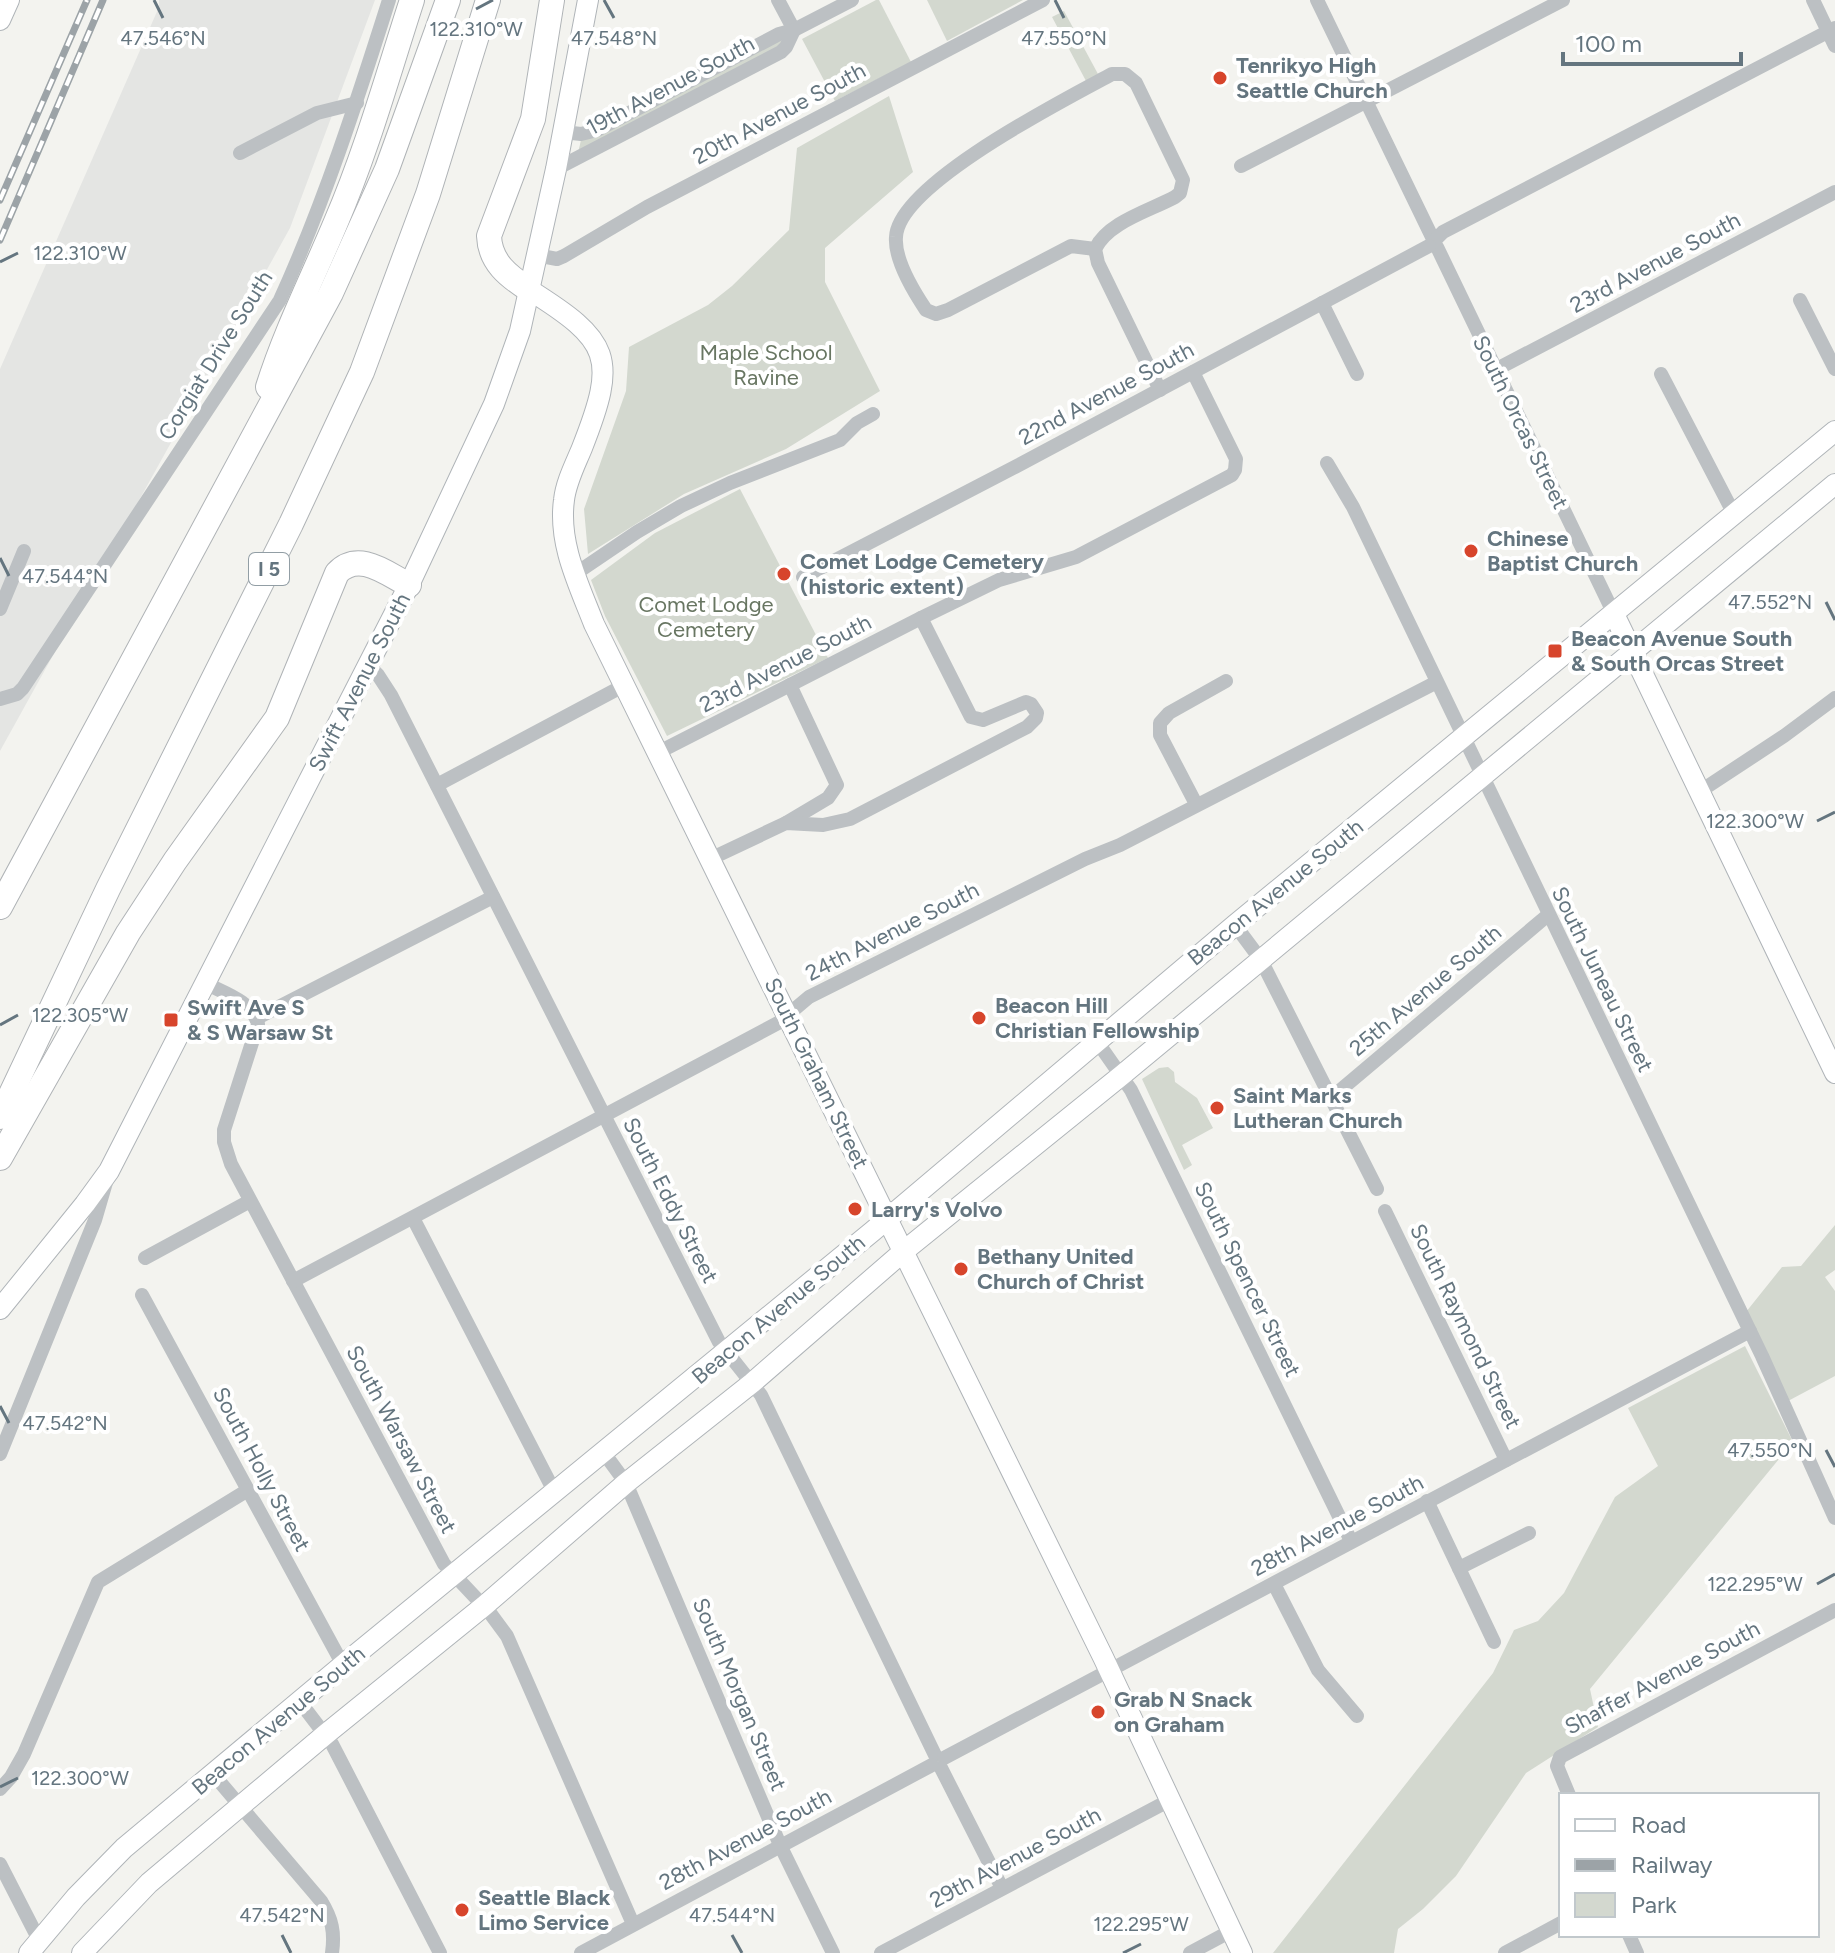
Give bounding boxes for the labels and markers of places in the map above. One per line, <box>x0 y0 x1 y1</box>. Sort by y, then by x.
place label: Tenrikyo High Seattle Church <box>1236 52 1388 104</box>
marker: Tenrikyo High Seattle Church <box>1211 69 1229 87</box>
place label: Chinese Baptist Church <box>1487 525 1638 577</box>
marker: Chinese Baptist Church <box>1462 542 1480 560</box>
place label: Comet Lodge Cemetery (historic extent) <box>800 548 1044 600</box>
marker: Comet Lodge Cemetery (historic extent) <box>775 565 793 583</box>
place label: Beacon Avenue South & South Orcas Street <box>1571 625 1792 677</box>
marker: Beacon Avenue South & South Orcas Street <box>1546 642 1564 660</box>
place label: Beacon Hill Christian Fellowship <box>995 992 1199 1044</box>
place label: Swift Ave S & S Warsaw St <box>187 994 333 1046</box>
marker: Beacon Hill Christian Fellowship <box>970 1009 988 1027</box>
marker: Swift Ave S & S Warsaw St <box>162 1011 180 1029</box>
place label: Saint Marks Lutheran Church <box>1233 1082 1403 1134</box>
marker: Saint Marks Lutheran Church <box>1208 1099 1226 1117</box>
place label: Larry's Volvo <box>871 1196 1003 1223</box>
marker: Larry's Volvo <box>846 1200 864 1218</box>
place label: Bethany United Church of Christ <box>977 1243 1145 1295</box>
marker: Bethany United Church of Christ <box>952 1260 970 1278</box>
place label: Grab N Snack on Graham <box>1114 1686 1253 1738</box>
marker: Grab N Snack on Graham <box>1089 1703 1107 1721</box>
place label: Seattle Black Limo Service <box>478 1884 610 1936</box>
marker: Seattle Black Limo Service <box>453 1901 471 1919</box>

